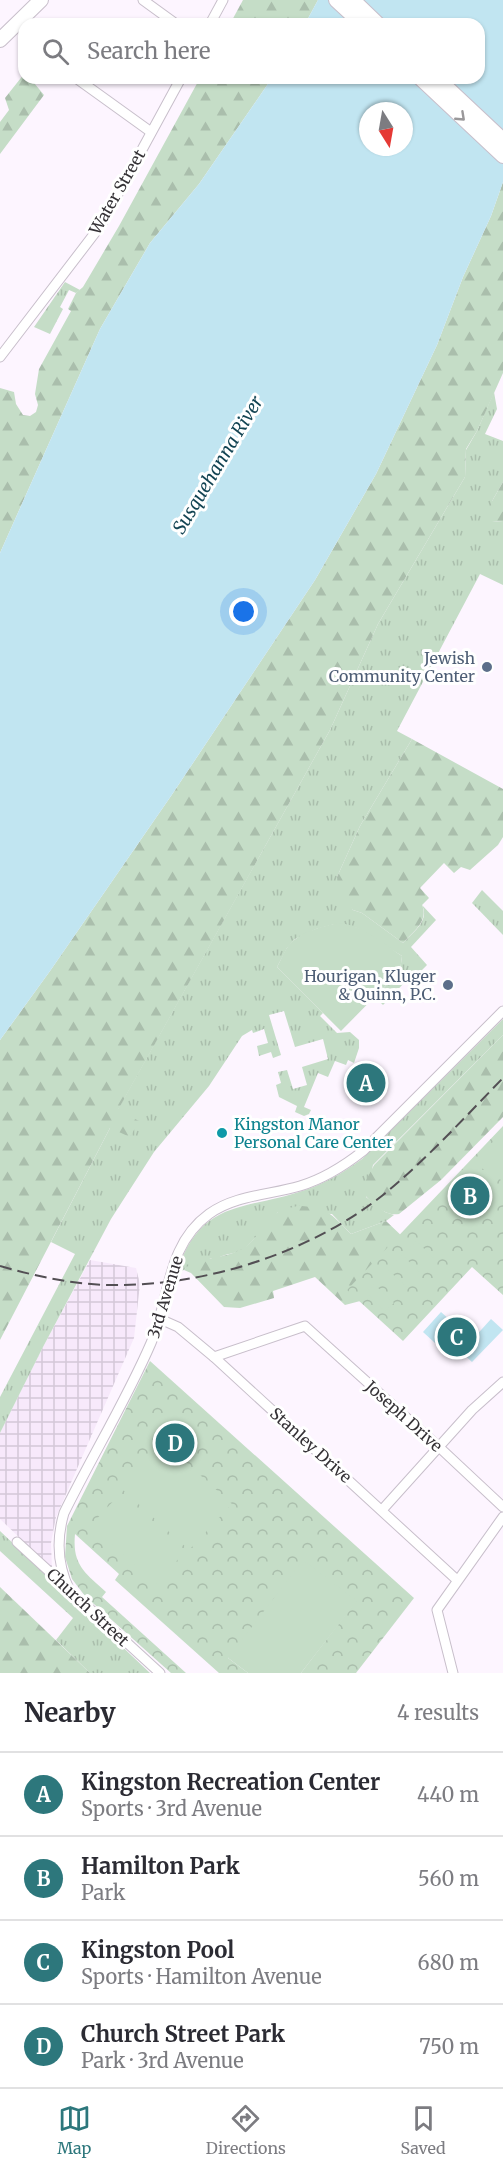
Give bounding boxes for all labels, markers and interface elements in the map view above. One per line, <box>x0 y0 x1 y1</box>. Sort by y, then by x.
search box <box>18 18 485 84</box>
icon: search <box>39 35 72 68</box>
text: Search here <box>87 37 210 65</box>
north arrow <box>359 102 413 156</box>
one-way arrow <box>455 110 465 121</box>
street label: Water Street <box>84 145 150 239</box>
water label: Susquehanna River <box>167 391 268 538</box>
your location <box>229 597 258 626</box>
place label: Jewish Community Center <box>329 648 475 686</box>
marker: Jewish Community Center <box>480 660 494 674</box>
place label: Hourigan, Kluger & Quinn, P.C. <box>304 966 436 1004</box>
marker: Hourigan, Kluger & Quinn, P.C. <box>441 978 455 992</box>
pin: A <box>346 1060 386 1106</box>
place label: Kingston Manor Personal Care Center <box>234 1114 393 1152</box>
marker: Kingston Manor Personal Care Center <box>215 1126 229 1140</box>
pin: B <box>450 1174 490 1218</box>
street label: 3rd Avenue <box>143 1253 187 1341</box>
pin: C <box>438 1314 476 1360</box>
street label: Joseph Drive <box>361 1376 447 1456</box>
street label: Stanley Drive <box>266 1403 356 1487</box>
pin: D <box>156 1420 195 1466</box>
street label: Church Street <box>43 1564 134 1651</box>
text: Nearby <box>24 1696 116 1729</box>
text: 4 results <box>397 1700 479 1725</box>
text: Kingston Recreation Center <box>81 1768 380 1796</box>
text: A <box>36 1782 51 1807</box>
text: 440 m <box>417 1782 479 1807</box>
text: Sports · 3rd Avenue <box>81 1796 262 1821</box>
text: Hamilton Park <box>81 1852 240 1880</box>
text: B <box>37 1866 50 1891</box>
text: 560 m <box>418 1866 479 1891</box>
text: Park <box>81 1880 125 1905</box>
text: Kingston Pool <box>81 1936 234 1964</box>
text: C <box>37 1950 50 1975</box>
text: 680 m <box>418 1950 479 1975</box>
text: Sports · Hamilton Avenue <box>81 1964 322 1989</box>
text: Church Street Park <box>81 2020 285 2048</box>
text: D <box>36 2034 51 2059</box>
text: 750 m <box>419 2034 479 2059</box>
text: Park · 3rd Avenue <box>81 2048 244 2073</box>
tab: Map <box>57 2102 91 2158</box>
tab: Directions <box>206 2102 286 2158</box>
tab: Saved <box>400 2102 446 2158</box>

